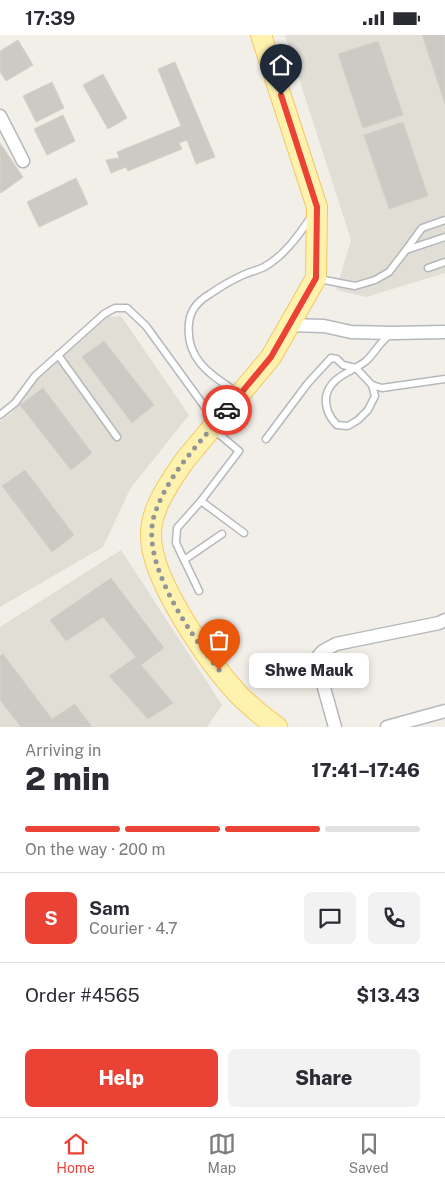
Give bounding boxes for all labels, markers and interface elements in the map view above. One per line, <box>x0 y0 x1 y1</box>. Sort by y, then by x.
text: 17:39 <box>25 7 75 29</box>
pin <box>260 44 302 95</box>
icon: home <box>267 51 295 79</box>
courier <box>202 385 252 435</box>
icon: car <box>213 396 241 424</box>
pin <box>198 619 240 670</box>
icon: bag <box>205 626 233 654</box>
callout: Shwe Mauk <box>249 653 369 687</box>
text: Shwe Mauk <box>265 661 353 680</box>
text: Arriving in <box>25 741 101 760</box>
text: 17:41–17:46 <box>311 759 420 781</box>
text: 2 min <box>25 760 110 797</box>
text: On the way · 200 m <box>25 840 165 859</box>
button: chat <box>304 892 356 944</box>
button: phone <box>368 892 420 944</box>
text: Sam <box>89 897 130 919</box>
text: S <box>44 907 58 929</box>
text: Courier · 4.7 <box>89 919 178 938</box>
text: Order #4565 <box>25 984 140 1006</box>
text: $13.43 <box>356 984 420 1006</box>
button: Help <box>25 1049 218 1107</box>
button: Share <box>228 1049 420 1107</box>
tab: Home <box>56 1130 95 1176</box>
tab: Map <box>208 1130 236 1176</box>
tab: Saved <box>349 1130 389 1176</box>

